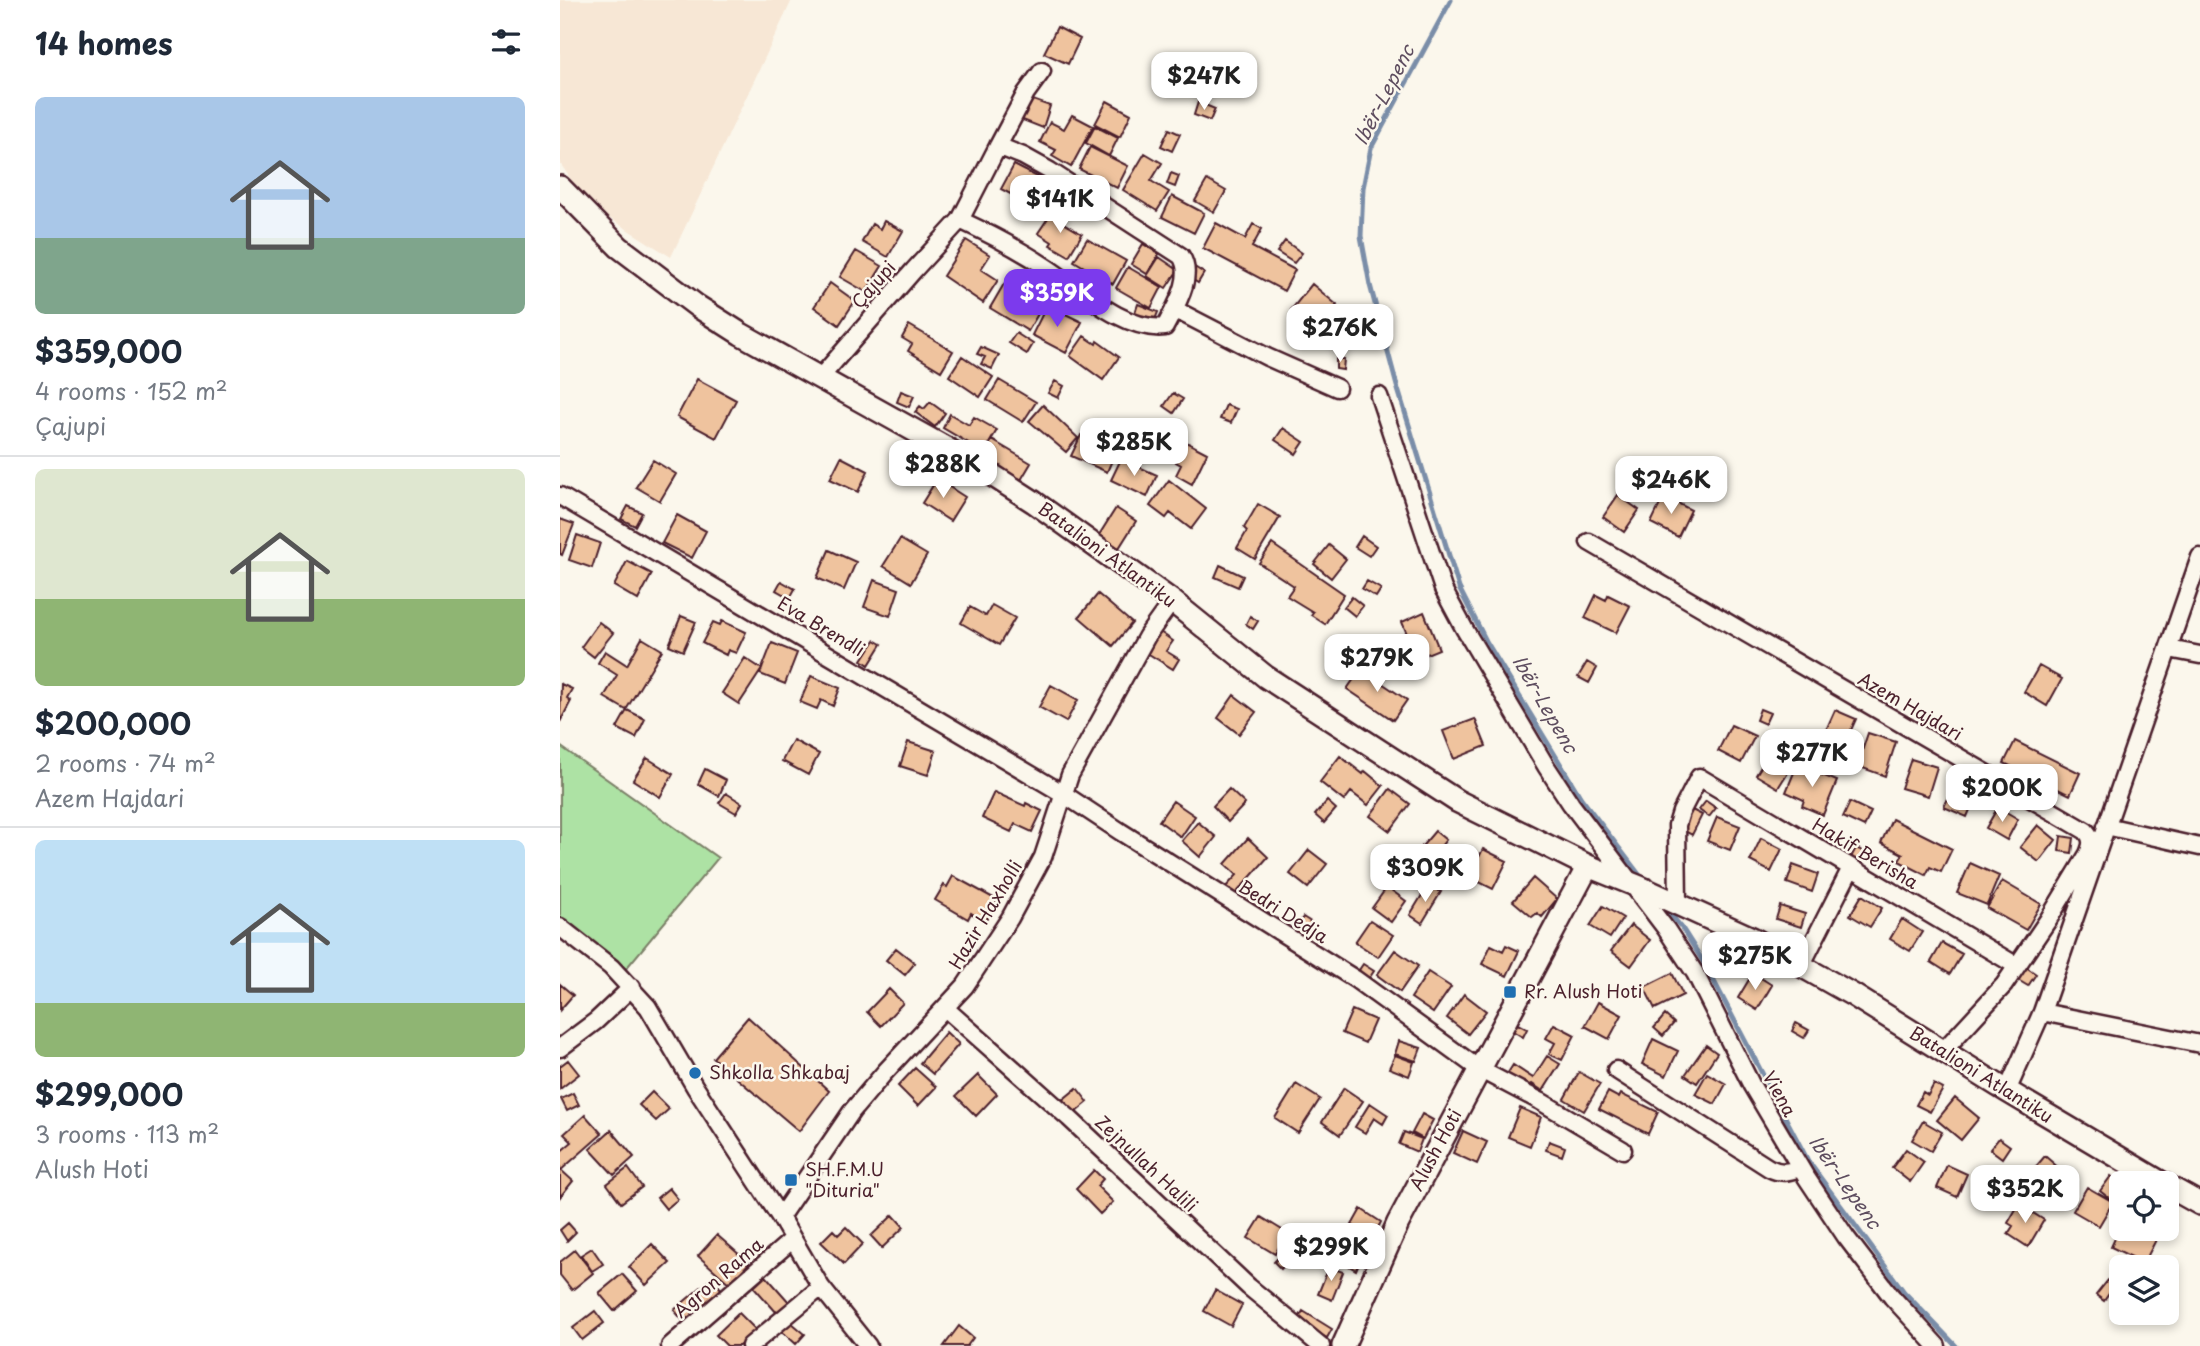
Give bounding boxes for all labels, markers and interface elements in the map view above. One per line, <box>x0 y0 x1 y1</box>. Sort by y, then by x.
text: 14 homes <box>35 20 173 65</box>
icon: filters <box>487 23 525 61</box>
water label: Ibër-Lepenc <box>1346 38 1421 149</box>
pin: $247K <box>1155 52 1253 112</box>
text: $247K <box>1167 57 1241 92</box>
icon: home <box>217 142 343 268</box>
pin: $141K <box>1011 176 1109 235</box>
text: $141K <box>1026 180 1094 215</box>
street label: Çajupi <box>844 254 901 314</box>
pin: $359K <box>1008 270 1106 329</box>
text: $359K <box>1020 274 1094 309</box>
pin: $276K <box>1291 304 1389 364</box>
text: $276K <box>1302 309 1378 344</box>
text: $359,000 <box>35 328 182 373</box>
text: 4 rooms · 152 m² <box>35 373 228 408</box>
text: Çajupi <box>35 408 106 443</box>
pin: $285K <box>1085 419 1183 478</box>
text: $285K <box>1096 423 1172 458</box>
pin: $288K <box>894 440 992 500</box>
text: $288K <box>905 445 981 480</box>
pin: $246K <box>1622 456 1720 516</box>
text: $246K <box>1631 461 1711 496</box>
street label: Batalioni Atlantiku <box>1033 494 1183 613</box>
icon: home <box>217 514 343 640</box>
street label: Eva Brendli <box>773 589 871 662</box>
pin: $279K <box>1328 634 1426 694</box>
text: $279K <box>1340 639 1414 674</box>
water label: Ibër-Lepenc <box>1507 649 1586 759</box>
street label: Azem Hajdari <box>1853 665 1968 747</box>
text: $200,000 <box>35 700 191 745</box>
pin: $277K <box>1763 730 1861 789</box>
text: $277K <box>1776 734 1848 769</box>
text: 2 rooms · 74 m² <box>35 745 216 780</box>
pin: $200K <box>1953 764 2051 824</box>
text: $200K <box>1962 769 2042 804</box>
text: Azem Hajdari <box>35 780 184 815</box>
street label: Hakif Berisha <box>1808 810 1925 895</box>
pin: $309K <box>1376 844 1474 904</box>
text: $309K <box>1386 849 1464 884</box>
street label: Hazir Haxholli <box>942 855 1028 974</box>
street label: Bedri Dedja <box>1234 872 1334 949</box>
icon: home <box>217 885 343 1011</box>
pin: $275K <box>1706 932 1804 992</box>
text: $275K <box>1718 937 1792 972</box>
place label: Rr. Alush Hoti <box>1524 977 1643 1004</box>
marker: Rr. Alush Hoti <box>1502 984 1518 1000</box>
street label: Batalioni Atlantiku <box>1905 1019 2059 1129</box>
place label: Shkolla Shkabaj <box>709 1058 850 1085</box>
marker: Shkolla Shkabaj <box>687 1065 703 1081</box>
street label: Viena <box>1757 1065 1804 1122</box>
text: $299,000 <box>35 1071 183 1116</box>
street label: Alush Hoti <box>1402 1104 1468 1195</box>
street label: Zejnullah Halili <box>1090 1108 1204 1218</box>
text: 3 rooms · 113 m² <box>35 1116 219 1151</box>
water label: Ibër-Lepenc <box>1803 1129 1890 1236</box>
text: Alush Hoti <box>35 1151 149 1186</box>
place label: SH.F.M.U "Dituria" <box>805 1155 884 1203</box>
pin: $352K <box>1976 1166 2074 1225</box>
text: $352K <box>1986 1170 2064 1205</box>
map controls <box>2109 1171 2179 1325</box>
button: locate <box>2109 1171 2179 1241</box>
marker: SH.F.M.U "Dituria" <box>783 1172 799 1188</box>
pin: $299K <box>1282 1224 1380 1283</box>
text: $299K <box>1293 1228 1369 1263</box>
street label: Agron Rama <box>667 1230 769 1323</box>
button: layers <box>2109 1255 2179 1325</box>

